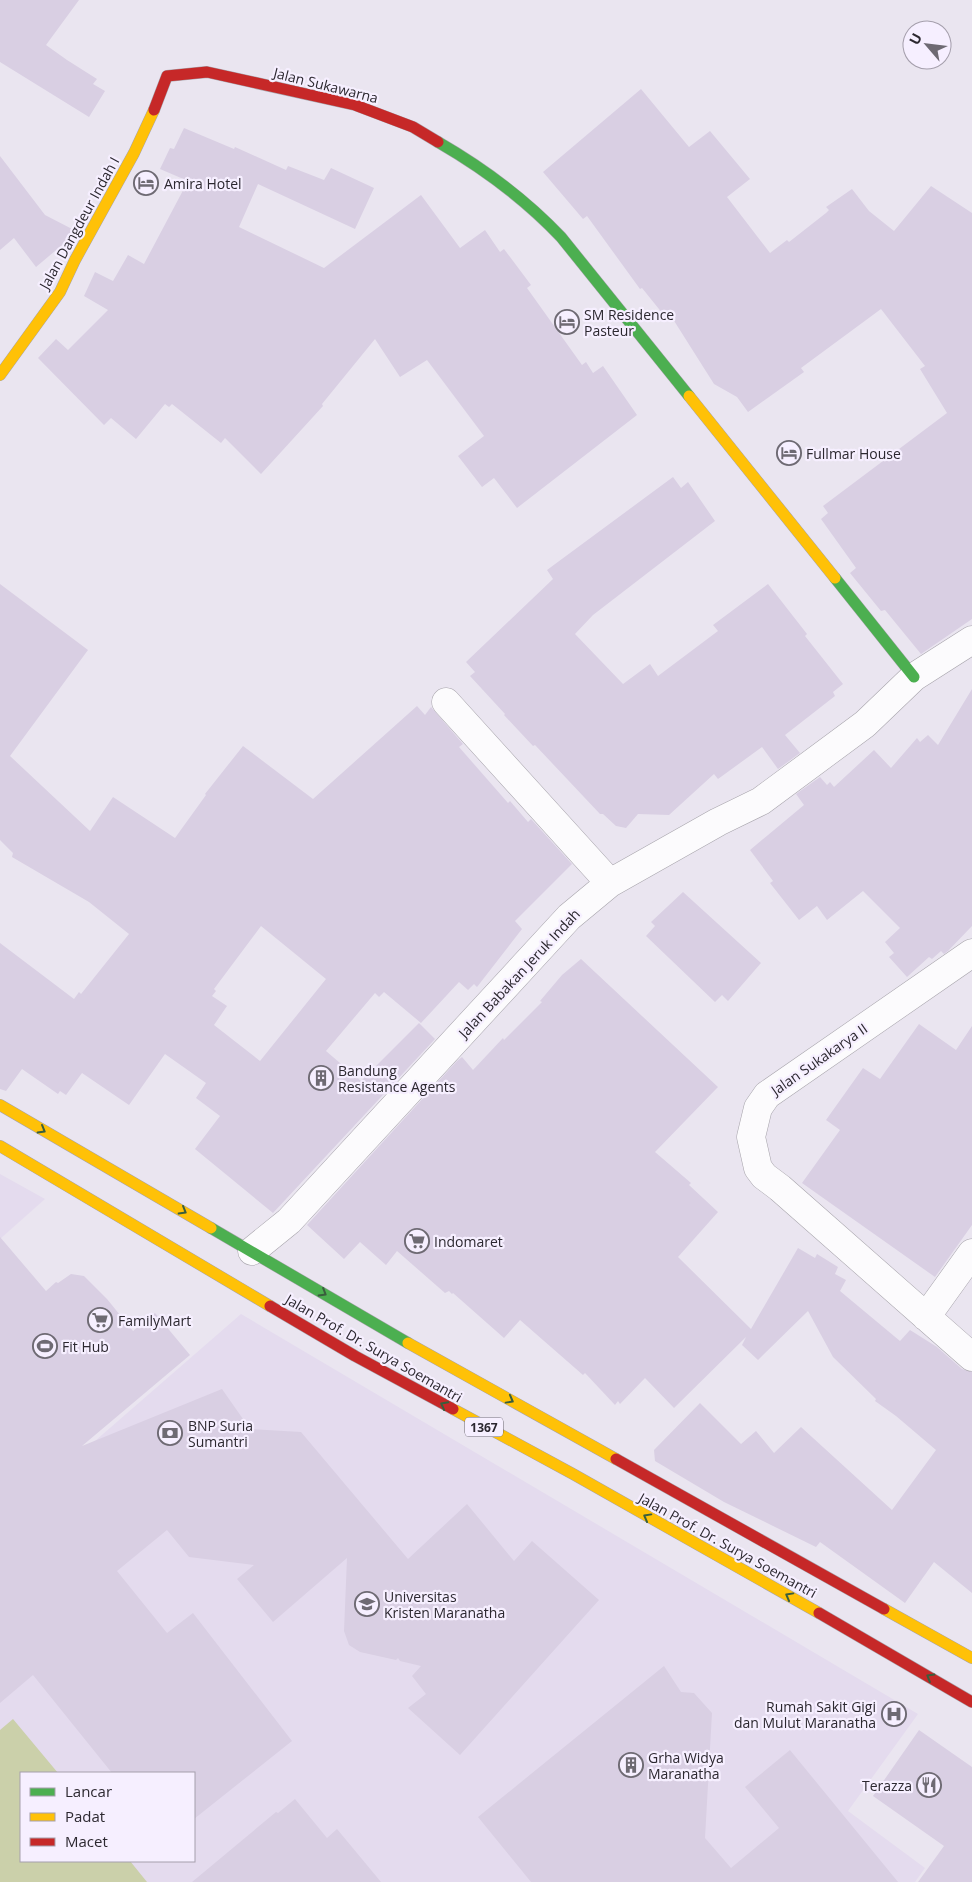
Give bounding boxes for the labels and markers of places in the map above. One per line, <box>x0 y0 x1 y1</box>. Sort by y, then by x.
hotel icon: Amira Hotel <box>133 170 159 196</box>
place label: Amira Hotel <box>164 174 242 193</box>
place label: SM Residence Pasteur <box>584 305 674 340</box>
hotel icon: SM Residence Pasteur <box>554 309 580 335</box>
hotel icon: Fullmar House <box>776 440 802 466</box>
place label: Fullmar House <box>806 444 901 463</box>
place label: Bandung Resistance Agents <box>338 1061 456 1096</box>
building icon: Bandung Resistance Agents <box>308 1065 334 1091</box>
supermarket icon: Indomaret <box>404 1228 430 1254</box>
place label: Indomaret <box>434 1232 503 1251</box>
supermarket icon: FamilyMart <box>87 1307 113 1333</box>
place label: FamilyMart <box>118 1311 191 1330</box>
sports icon: Fit Hub <box>32 1333 58 1359</box>
place label: Fit Hub <box>62 1337 109 1356</box>
place label: BNP Suria Sumantri <box>188 1416 253 1451</box>
bank icon: BNP Suria Sumantri <box>157 1420 183 1446</box>
place label: Universitas Kristen Maranatha <box>384 1587 505 1622</box>
school or university icon: Universitas Kristen Maranatha <box>354 1591 380 1617</box>
place label: Rumah Sakit Gigi dan Mulut Maranatha <box>734 1697 876 1732</box>
hospital icon: Rumah Sakit Gigi dan Mulut Maranatha <box>881 1701 907 1727</box>
place label: Grha Widya Maranatha <box>648 1748 724 1783</box>
building icon: Grha Widya Maranatha <box>618 1752 644 1778</box>
restaurant icon: Terazza <box>916 1772 942 1798</box>
place label: Terazza <box>862 1776 912 1795</box>

